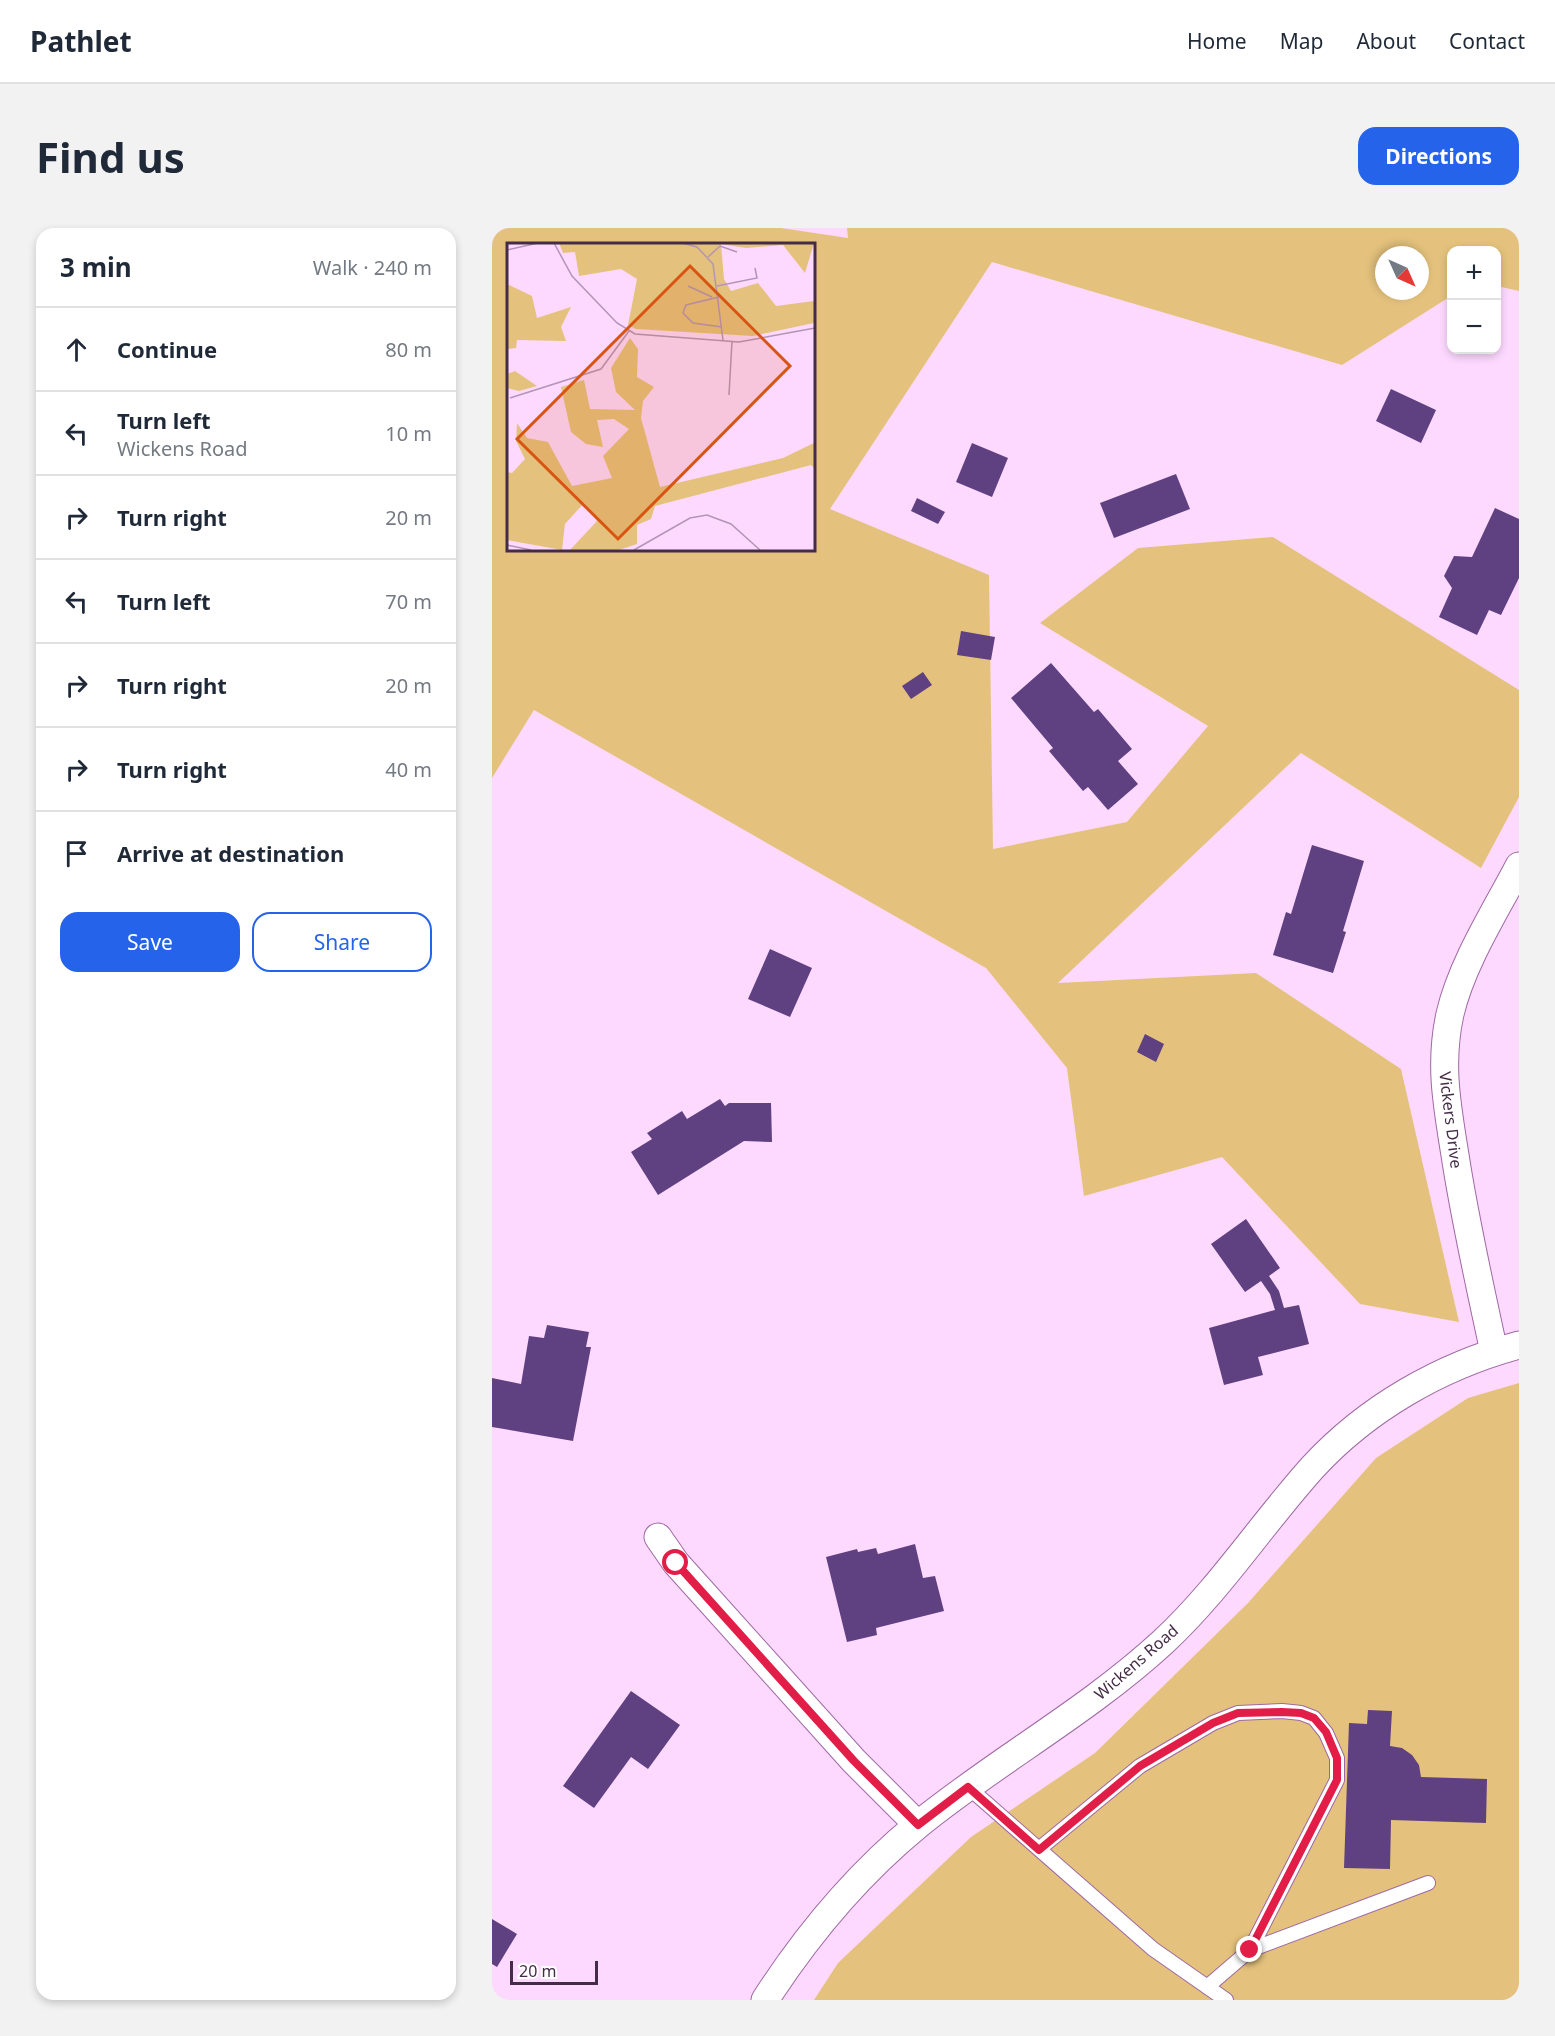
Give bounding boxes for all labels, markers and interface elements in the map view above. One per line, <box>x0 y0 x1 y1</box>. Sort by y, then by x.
text: Pathlet <box>30 22 132 60</box>
text: Home <box>1187 27 1247 55</box>
text: Map <box>1280 27 1323 55</box>
text: About <box>1356 27 1416 55</box>
text: Contact <box>1449 27 1525 55</box>
button: Directions <box>1358 127 1519 185</box>
text: Find us <box>36 128 185 185</box>
inset map <box>507 243 814 550</box>
north arrow <box>1375 246 1429 300</box>
map controls <box>1447 246 1501 354</box>
button: + <box>1447 246 1501 300</box>
text: 3 min <box>60 249 132 285</box>
text: Walk · 240 m <box>313 254 432 281</box>
button: − <box>1447 300 1501 354</box>
icon: ahead <box>60 333 93 366</box>
text: Continue <box>117 334 217 364</box>
text: 80 m <box>385 336 432 363</box>
text: Turn left <box>117 405 211 435</box>
icon: left <box>60 417 93 450</box>
text: 10 m <box>385 420 432 447</box>
text: Wickens Road <box>117 435 248 462</box>
icon: right <box>60 501 93 534</box>
text: Turn right <box>117 502 227 532</box>
text: 20 m <box>385 504 432 531</box>
icon: left <box>60 585 93 618</box>
text: Turn left <box>117 586 211 616</box>
text: 70 m <box>385 588 432 615</box>
icon: right <box>60 669 93 702</box>
text: Turn right <box>117 670 227 700</box>
text: 20 m <box>385 672 432 699</box>
icon: right <box>60 753 93 786</box>
text: Turn right <box>117 754 227 784</box>
text: 40 m <box>385 756 432 783</box>
icon: arrive <box>60 837 93 870</box>
text: Arrive at destination <box>117 838 344 868</box>
button: Save <box>60 912 240 972</box>
button: Share <box>252 912 432 972</box>
street label: Vickers Drive <box>1434 1071 1468 1169</box>
route start <box>662 1549 688 1575</box>
street label: Wickens Road <box>1089 1619 1183 1705</box>
route end <box>1236 1936 1262 1962</box>
scale bar <box>510 1958 598 1986</box>
text: 20 m <box>519 1960 556 1982</box>

